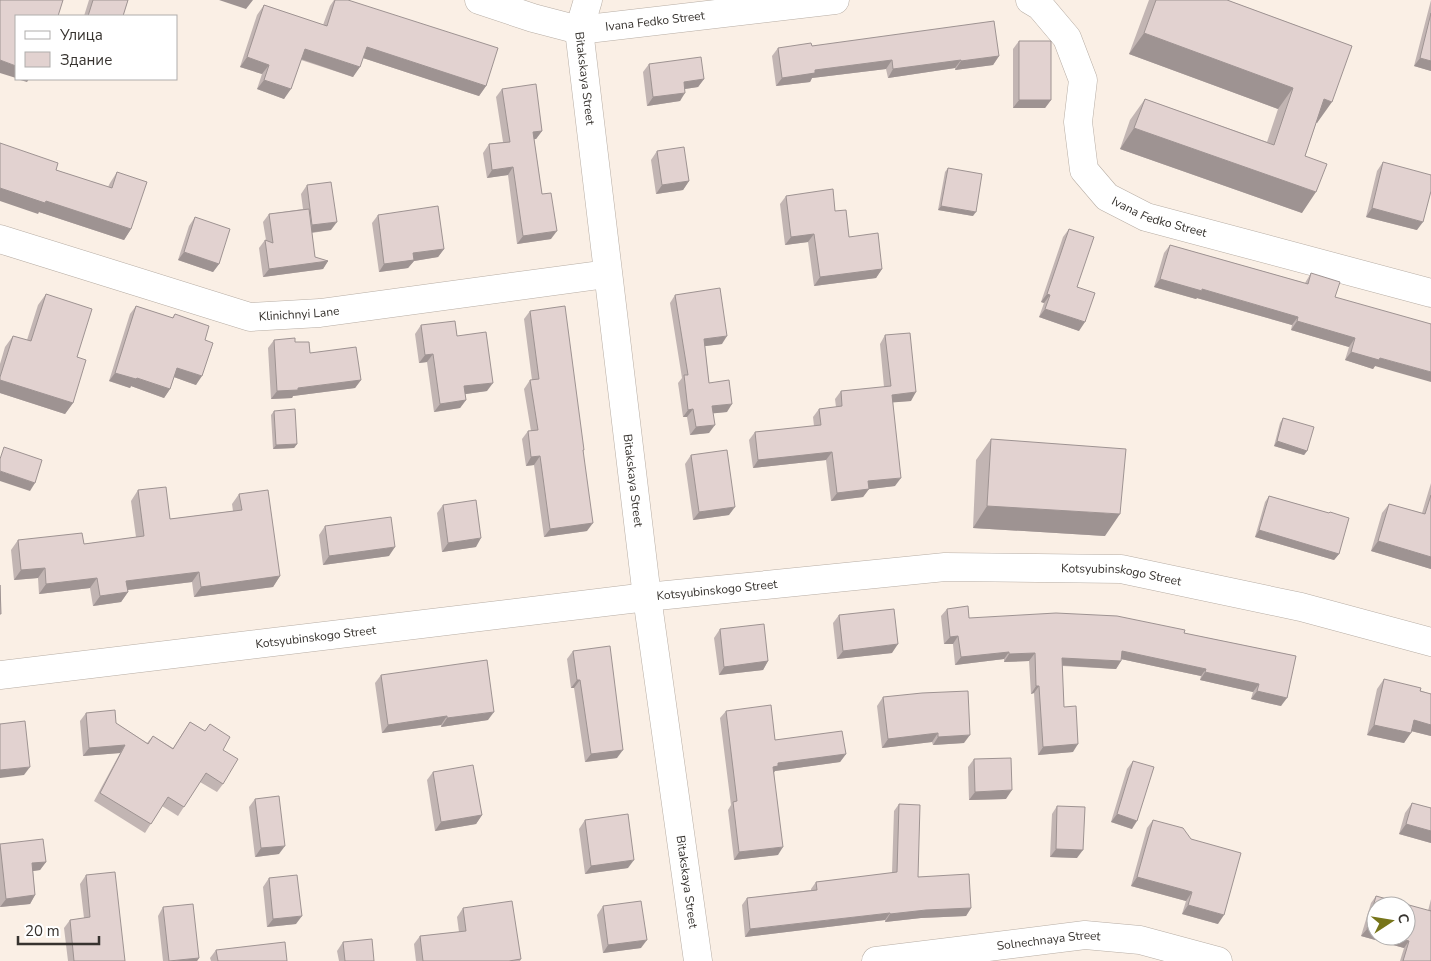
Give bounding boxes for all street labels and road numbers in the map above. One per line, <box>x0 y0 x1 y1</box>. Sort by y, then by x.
street label: Ivana Fedko Street <box>604 7 706 35</box>
street label: Bitakskaya Street <box>571 31 598 127</box>
street label: Ivana Fedko Street <box>1109 193 1209 241</box>
street label: Klinichnyi Lane <box>258 302 340 324</box>
street label: Bitakskaya Street <box>619 433 647 529</box>
street label: Kotsyubinskogo Street <box>1061 560 1184 590</box>
street label: Kotsyubinskogo Street <box>656 576 779 604</box>
street label: Kotsyubinskogo Street <box>255 622 378 652</box>
street label: Bitakskaya Street <box>672 834 701 930</box>
street label: Solnechnaya Street <box>996 927 1102 954</box>

